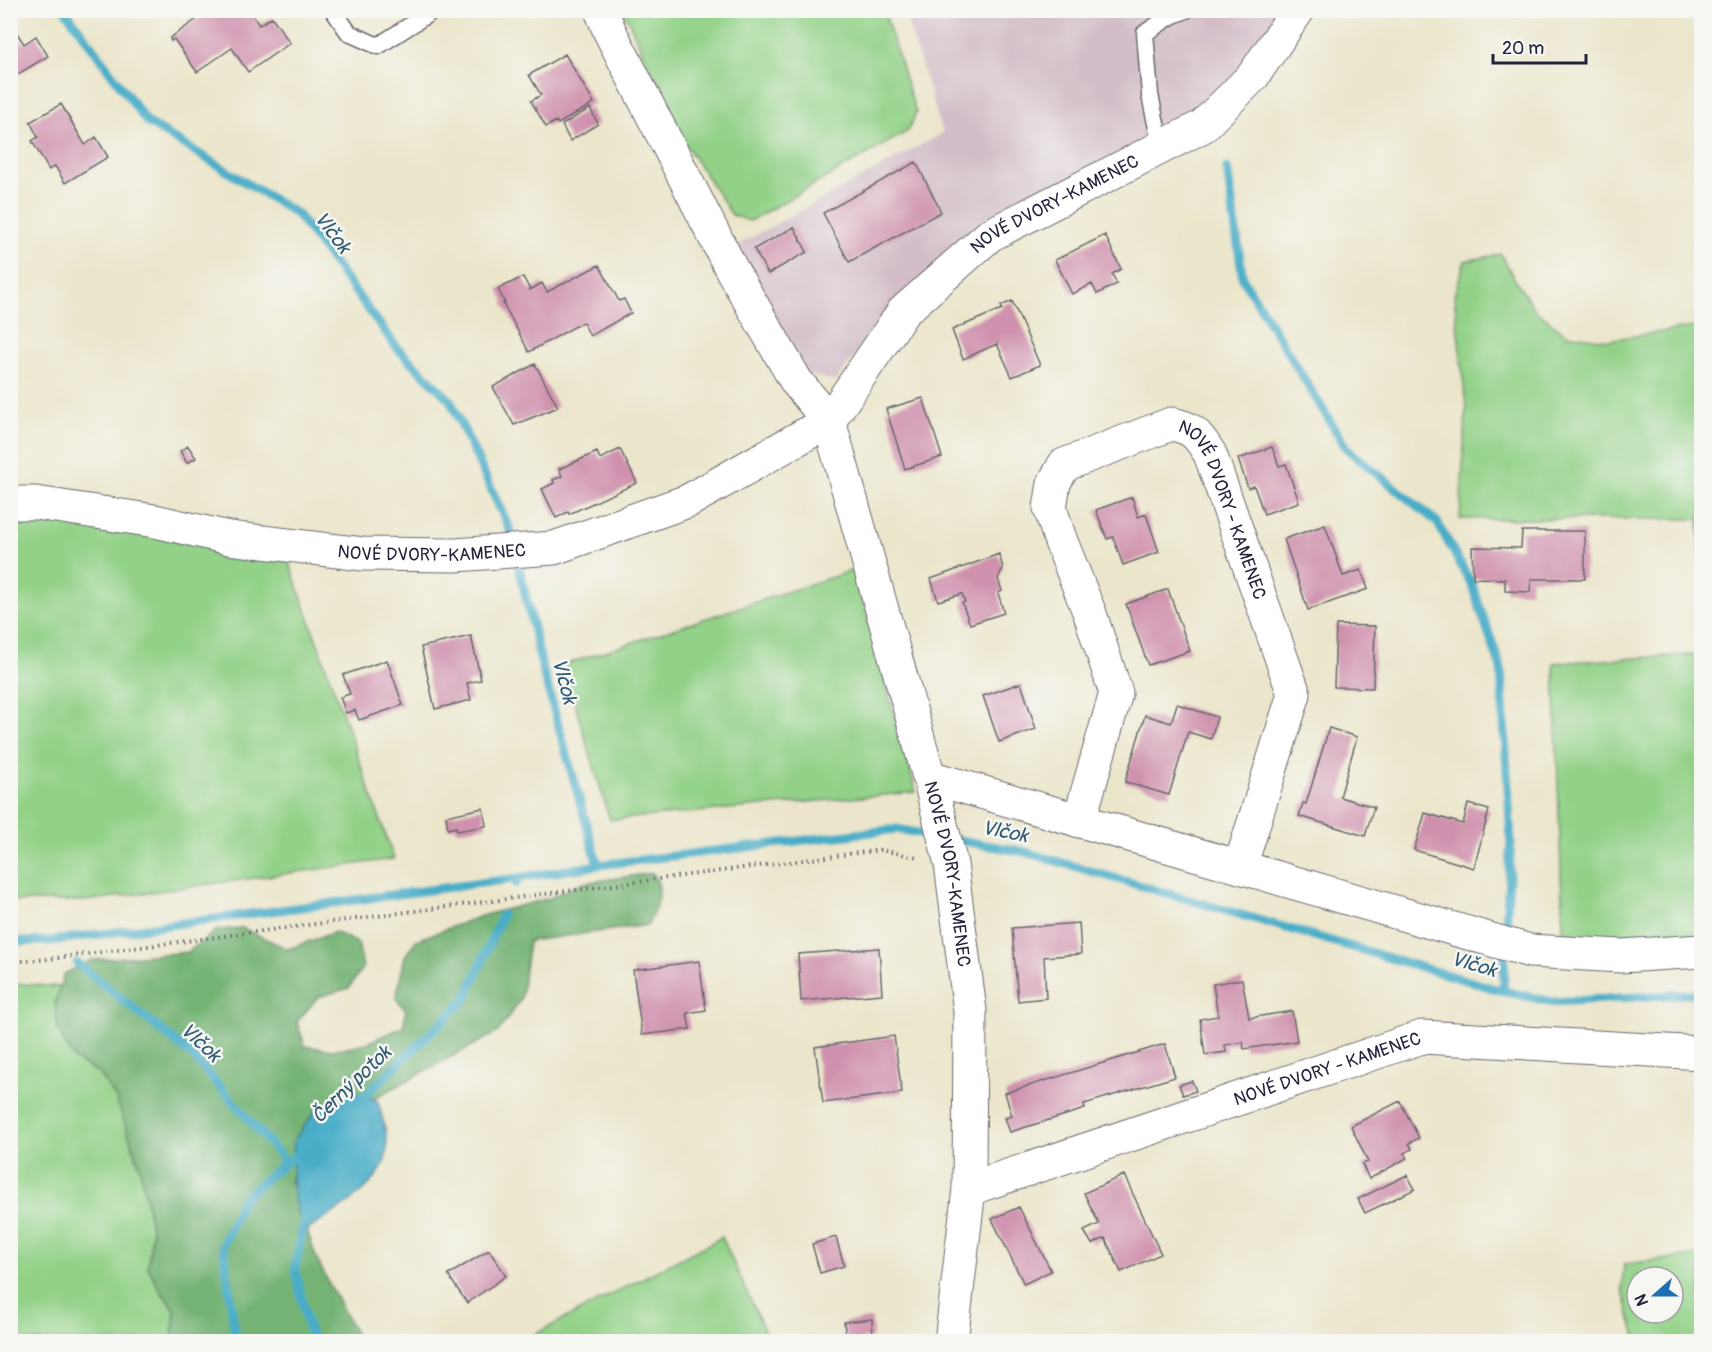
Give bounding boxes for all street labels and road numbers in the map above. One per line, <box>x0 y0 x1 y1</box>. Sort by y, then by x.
street label: NOVÉ DVORY-KAMENEC <box>966 150 1143 259</box>
street label: NOVÉ DVORY - KAMENEC <box>1175 415 1271 603</box>
street label: NOVÉ DVORY-KAMENEC <box>336 539 527 567</box>
street label: NOVÉ DVORY-KAMENEC <box>919 779 975 968</box>
street label: NOVÉ DVORY - KAMENEC <box>1231 1027 1424 1111</box>

